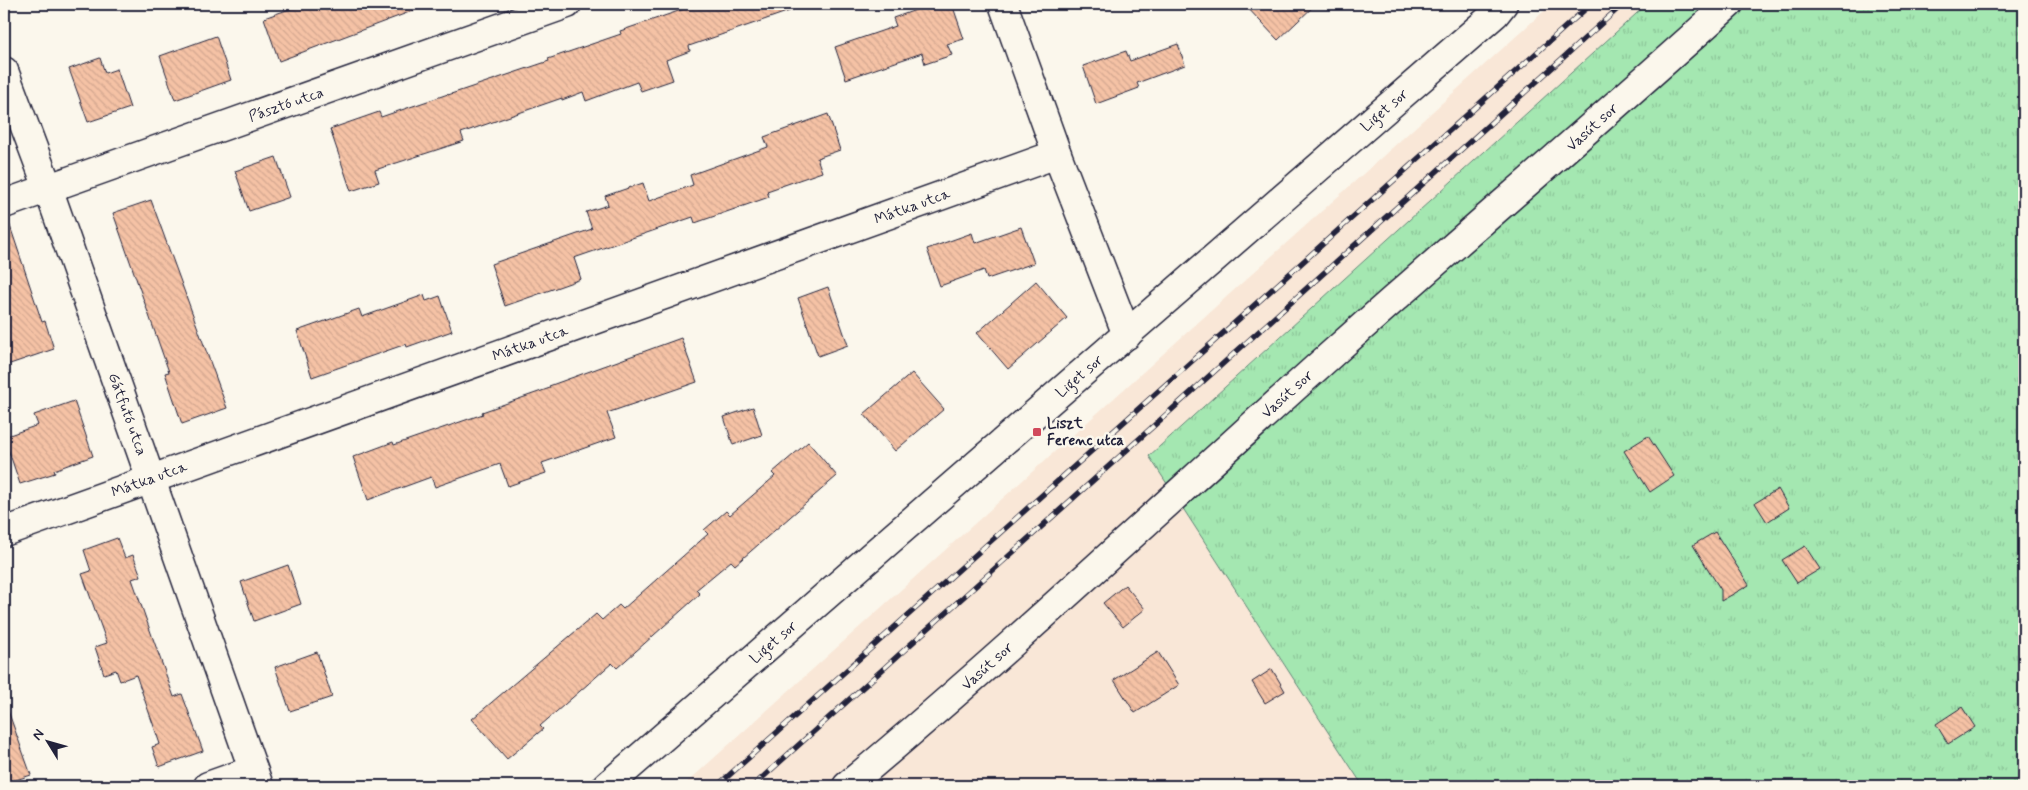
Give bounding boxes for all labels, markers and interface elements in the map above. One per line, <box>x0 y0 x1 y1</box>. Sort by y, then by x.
street label: Pásztó utca <box>246 83 327 127</box>
street label: Liget sor <box>1357 84 1414 137</box>
street label: Vasút sor <box>1562 99 1623 156</box>
street label: Mátka utca <box>872 184 954 230</box>
street label: Mátka utca <box>490 321 572 367</box>
street label: Liget sor <box>1052 350 1109 403</box>
street label: Vasút sor <box>1257 366 1318 423</box>
street label: Gátfutó utca <box>103 370 151 458</box>
place label: Liszt Ferenc utca <box>1047 414 1124 451</box>
marker: Liszt Ferenc utca <box>1031 426 1043 438</box>
street label: Mátka utca <box>109 457 191 503</box>
street label: Liget sor <box>746 616 803 669</box>
street label: Vasút sor <box>957 638 1018 695</box>
north arrow <box>22 718 72 768</box>
text: N <box>28 726 48 744</box>

